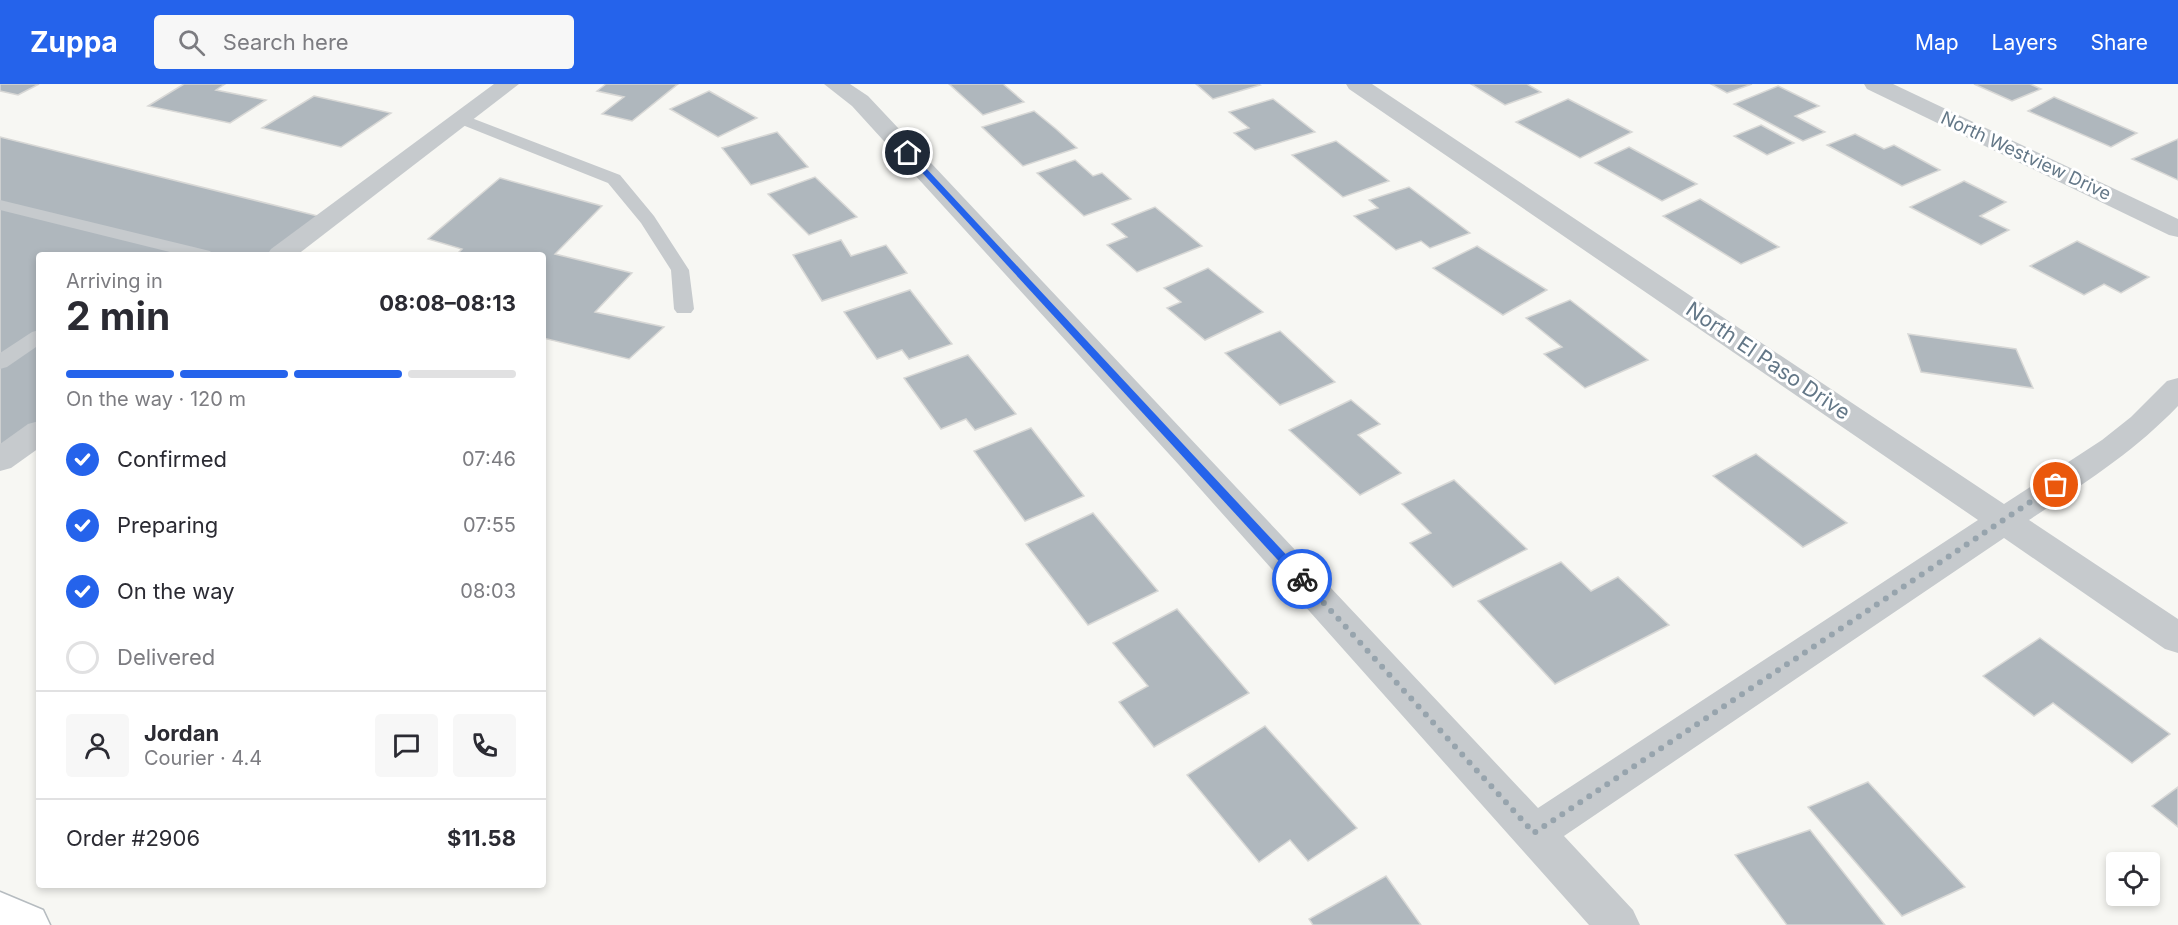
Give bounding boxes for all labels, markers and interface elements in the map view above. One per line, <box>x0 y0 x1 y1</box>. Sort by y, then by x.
search box <box>154 15 574 69</box>
text: Zuppa <box>30 25 118 59</box>
icon: search <box>175 26 208 59</box>
text: Search here <box>223 29 349 55</box>
text: Map <box>1915 30 1959 55</box>
text: Layers <box>1992 30 2058 55</box>
text: Share <box>2091 30 2148 55</box>
street label: North Westview Drive <box>1938 107 2115 204</box>
pin <box>882 127 933 178</box>
icon: home <box>891 136 924 169</box>
text: Arriving in <box>66 269 163 293</box>
text: 08:08–08:13 <box>379 290 516 316</box>
text: 2 min <box>66 292 170 339</box>
street label: North El Paso Drive <box>1682 296 1855 425</box>
text: On the way · 120 m <box>66 387 246 411</box>
icon: check <box>66 443 99 476</box>
text: Confirmed <box>117 446 227 472</box>
text: 07:46 <box>462 447 516 471</box>
pin <box>2030 459 2081 510</box>
icon: bag <box>2039 468 2072 501</box>
icon: check <box>66 509 99 542</box>
text: Preparing <box>117 512 218 538</box>
text: 07:55 <box>463 513 516 537</box>
courier <box>1272 549 1332 609</box>
icon: bike <box>1286 563 1319 596</box>
icon: check <box>66 575 99 608</box>
text: On the way <box>117 578 235 604</box>
text: 08:03 <box>460 579 516 603</box>
text: Delivered <box>117 644 215 670</box>
button: person <box>66 714 129 777</box>
button: chat <box>375 714 438 777</box>
button: phone <box>453 714 516 777</box>
text: Jordan <box>144 720 219 746</box>
text: Courier · 4.4 <box>144 746 262 770</box>
text: Order #2906 <box>66 825 200 851</box>
text: $11.58 <box>447 825 516 851</box>
map controls <box>2106 852 2160 906</box>
button: locate <box>2106 852 2160 906</box>

